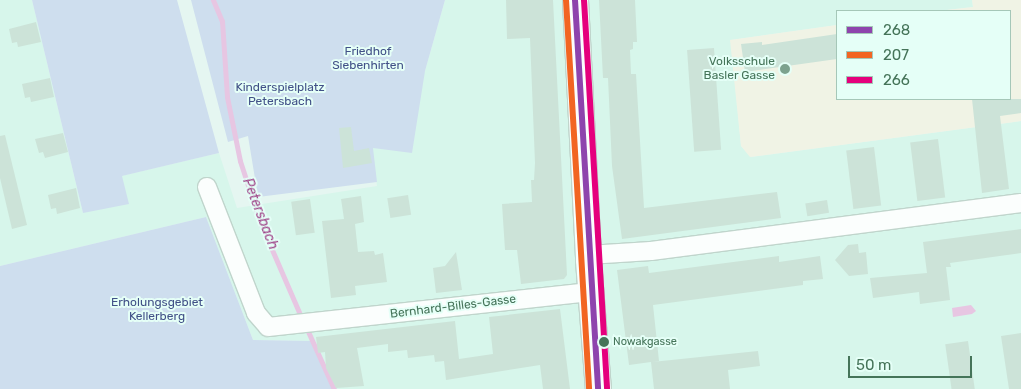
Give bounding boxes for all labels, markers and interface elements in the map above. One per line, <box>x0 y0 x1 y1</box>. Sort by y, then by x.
legend <box>836 10 1011 100</box>
text: 268 <box>883 21 910 39</box>
park label: Friedhof Siebenhirten <box>332 45 404 73</box>
text: 207 <box>883 46 909 64</box>
place label: Volksschule Basler Gasse <box>703 55 775 83</box>
marker: Volksschule Basler Gasse <box>779 63 791 75</box>
text: 266 <box>883 71 910 89</box>
park label: Kinderspielplatz Petersbach <box>235 81 325 109</box>
water label: Petersbach <box>239 176 281 252</box>
street label: Bernhard-Billes-Gasse <box>389 292 517 322</box>
park label: Erholungsgebiet Kellerberg <box>111 296 203 324</box>
place label: Nowakgasse <box>613 335 677 349</box>
marker: Nowakgasse <box>599 337 609 347</box>
scale bar <box>851 346 975 378</box>
text: 50 m <box>856 356 891 374</box>

